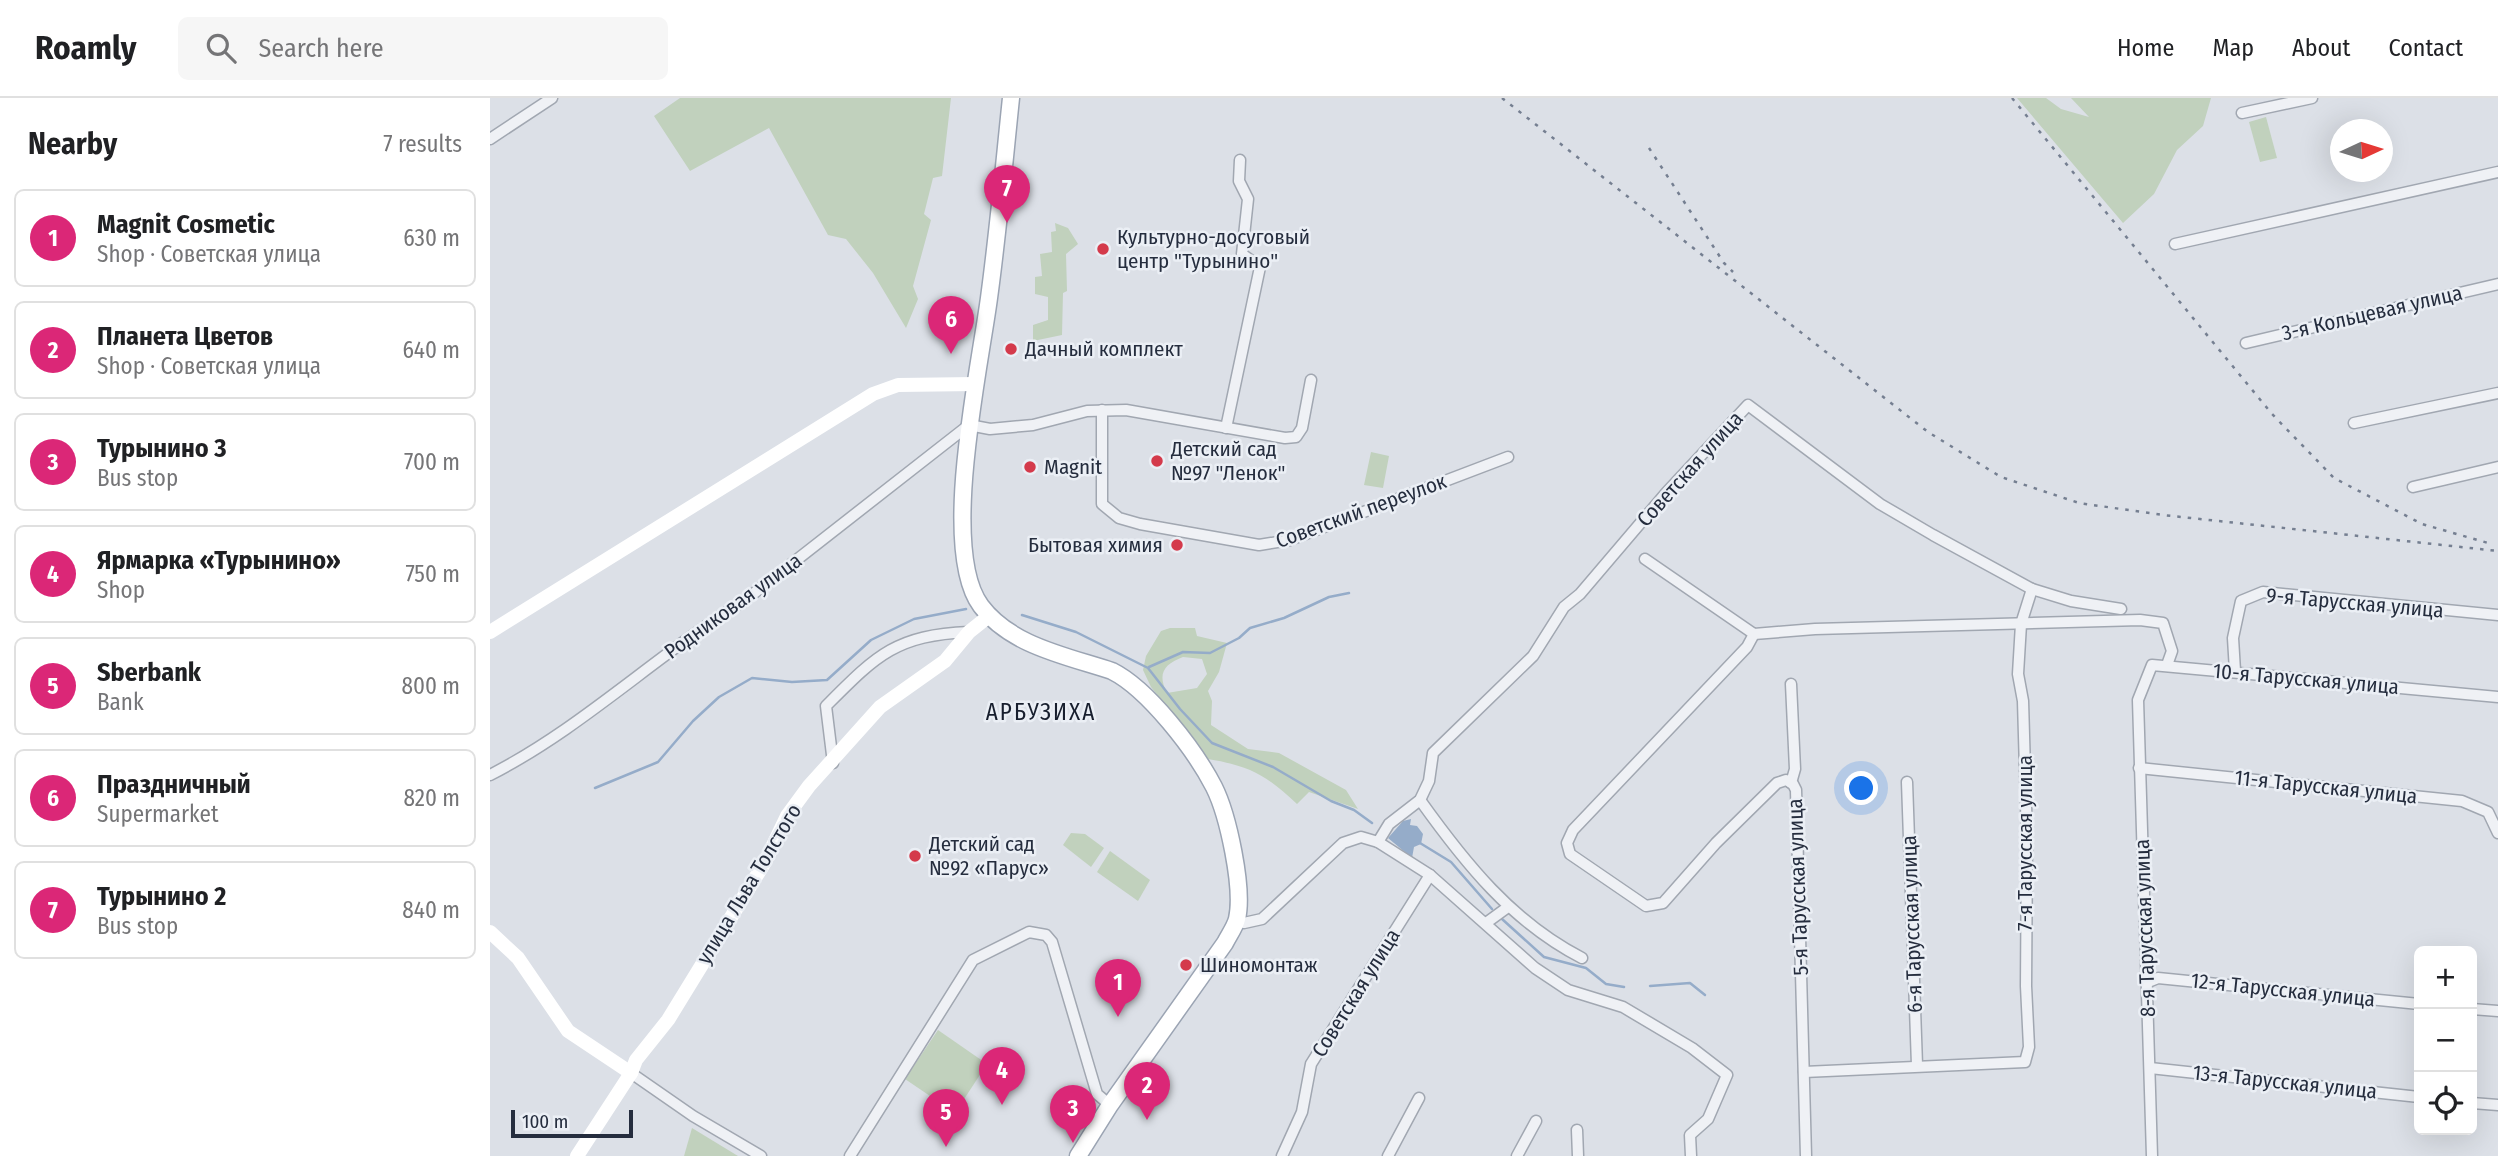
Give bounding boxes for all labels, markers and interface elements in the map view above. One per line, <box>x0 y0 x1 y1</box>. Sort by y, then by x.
search box <box>178 17 668 80</box>
text: Roamly <box>35 28 136 68</box>
icon: search <box>202 29 240 67</box>
text: Search here <box>258 33 384 64</box>
text: Home <box>2117 34 2174 62</box>
text: Map <box>2212 34 2254 62</box>
text: About <box>2292 34 2350 62</box>
text: Contact <box>2388 34 2463 62</box>
north arrow <box>2330 119 2393 182</box>
text: Nearby <box>28 126 117 162</box>
text: 7 results <box>383 130 462 158</box>
pin: 7 <box>984 165 1030 223</box>
text: Magnit Cosmetic <box>97 209 275 240</box>
text: 1 <box>48 224 58 252</box>
text: 630 m <box>403 224 460 252</box>
place label: Культурно-досуговый центр "Турынино" <box>1117 224 1310 274</box>
text: Shop · Советская улица <box>97 240 321 268</box>
marker: Культурно-досуговый центр "Турынино" <box>1095 241 1111 257</box>
street label: 3-я Кольцевая улица <box>2279 280 2465 346</box>
pin: 6 <box>928 296 974 354</box>
text: Планета Цветов <box>97 321 273 352</box>
text: 2 <box>48 336 58 364</box>
text: 640 m <box>402 336 460 364</box>
place label: Дачный комплект <box>1024 336 1183 362</box>
marker: Дачный комплект <box>1003 341 1019 357</box>
text: Shop · Советская улица <box>97 352 321 380</box>
street label: Советская улица <box>1631 406 1749 532</box>
text: Турынино 3 <box>97 433 226 464</box>
place label: Детский сад №97 "Ленок" <box>1170 436 1286 486</box>
text: 3 <box>48 448 58 476</box>
text: 700 m <box>404 448 460 476</box>
marker: Детский сад №97 "Ленок" <box>1149 453 1165 469</box>
place label: Magnit <box>1044 454 1102 480</box>
marker: Magnit <box>1022 459 1038 475</box>
text: Bus stop <box>97 464 178 492</box>
street label: Советский переулок <box>1272 468 1450 554</box>
place label: Бытовая химия <box>1028 532 1163 558</box>
marker: Бытовая химия <box>1169 537 1185 553</box>
text: Ярмарка «Турынино» <box>97 545 341 576</box>
street label: Родниковая улица <box>659 547 807 665</box>
text: 4 <box>47 560 59 588</box>
text: 750 m <box>405 560 460 588</box>
text: Shop <box>97 576 145 604</box>
street label: 9-я Тарусская улица <box>2265 582 2445 624</box>
text: Sberbank <box>97 657 201 688</box>
street label: 10-я Тарусская улица <box>2212 658 2400 700</box>
text: 5 <box>47 672 59 700</box>
text: 800 m <box>401 672 460 700</box>
text: Bank <box>97 688 144 716</box>
district label: АРБУЗИХА <box>986 698 1096 726</box>
street label: 7-я Тарусская улица <box>2012 755 2038 931</box>
street label: 11-я Тарусская улица <box>2233 764 2419 810</box>
text: Праздничный <box>97 769 251 800</box>
your location <box>1844 771 1878 805</box>
text: 6 <box>47 784 59 812</box>
text: 820 m <box>403 784 460 812</box>
street label: 5-я Тарусская улица <box>1782 798 1814 976</box>
street label: улица Льва Толстого <box>691 799 807 969</box>
text: Supermarket <box>97 800 218 828</box>
place label: Детский сад №92 «Парус» <box>928 831 1049 881</box>
street label: 6-я Тарусская улица <box>1896 835 1928 1013</box>
street label: 8-я Тарусская улица <box>2129 839 2161 1017</box>
marker: Детский сад №92 «Парус» <box>907 848 923 864</box>
text: Турынино 2 <box>97 881 226 912</box>
text: 7 <box>48 896 58 924</box>
text: 840 m <box>402 896 460 924</box>
text: Bus stop <box>97 912 178 940</box>
street label: Советская улица <box>1306 924 1406 1062</box>
map controls <box>2414 946 2477 1135</box>
button: + <box>2414 946 2477 1009</box>
place label: Шиномонтаж <box>1200 952 1318 978</box>
marker: Шиномонтаж <box>1178 957 1194 973</box>
pin: 1 <box>1095 959 1141 1017</box>
street label: 12-я Тарусская улица <box>2190 967 2376 1013</box>
button: − <box>2414 1009 2477 1072</box>
pin: 4 <box>979 1047 1025 1105</box>
street label: 13-я Тарусская улица <box>2192 1059 2378 1105</box>
pin: 2 <box>1124 1062 1170 1120</box>
button: locate <box>2414 1072 2477 1135</box>
pin: 3 <box>1050 1085 1096 1143</box>
pin: 5 <box>923 1089 969 1147</box>
scale bar <box>511 1107 634 1139</box>
text: 100 m <box>522 1110 568 1133</box>

